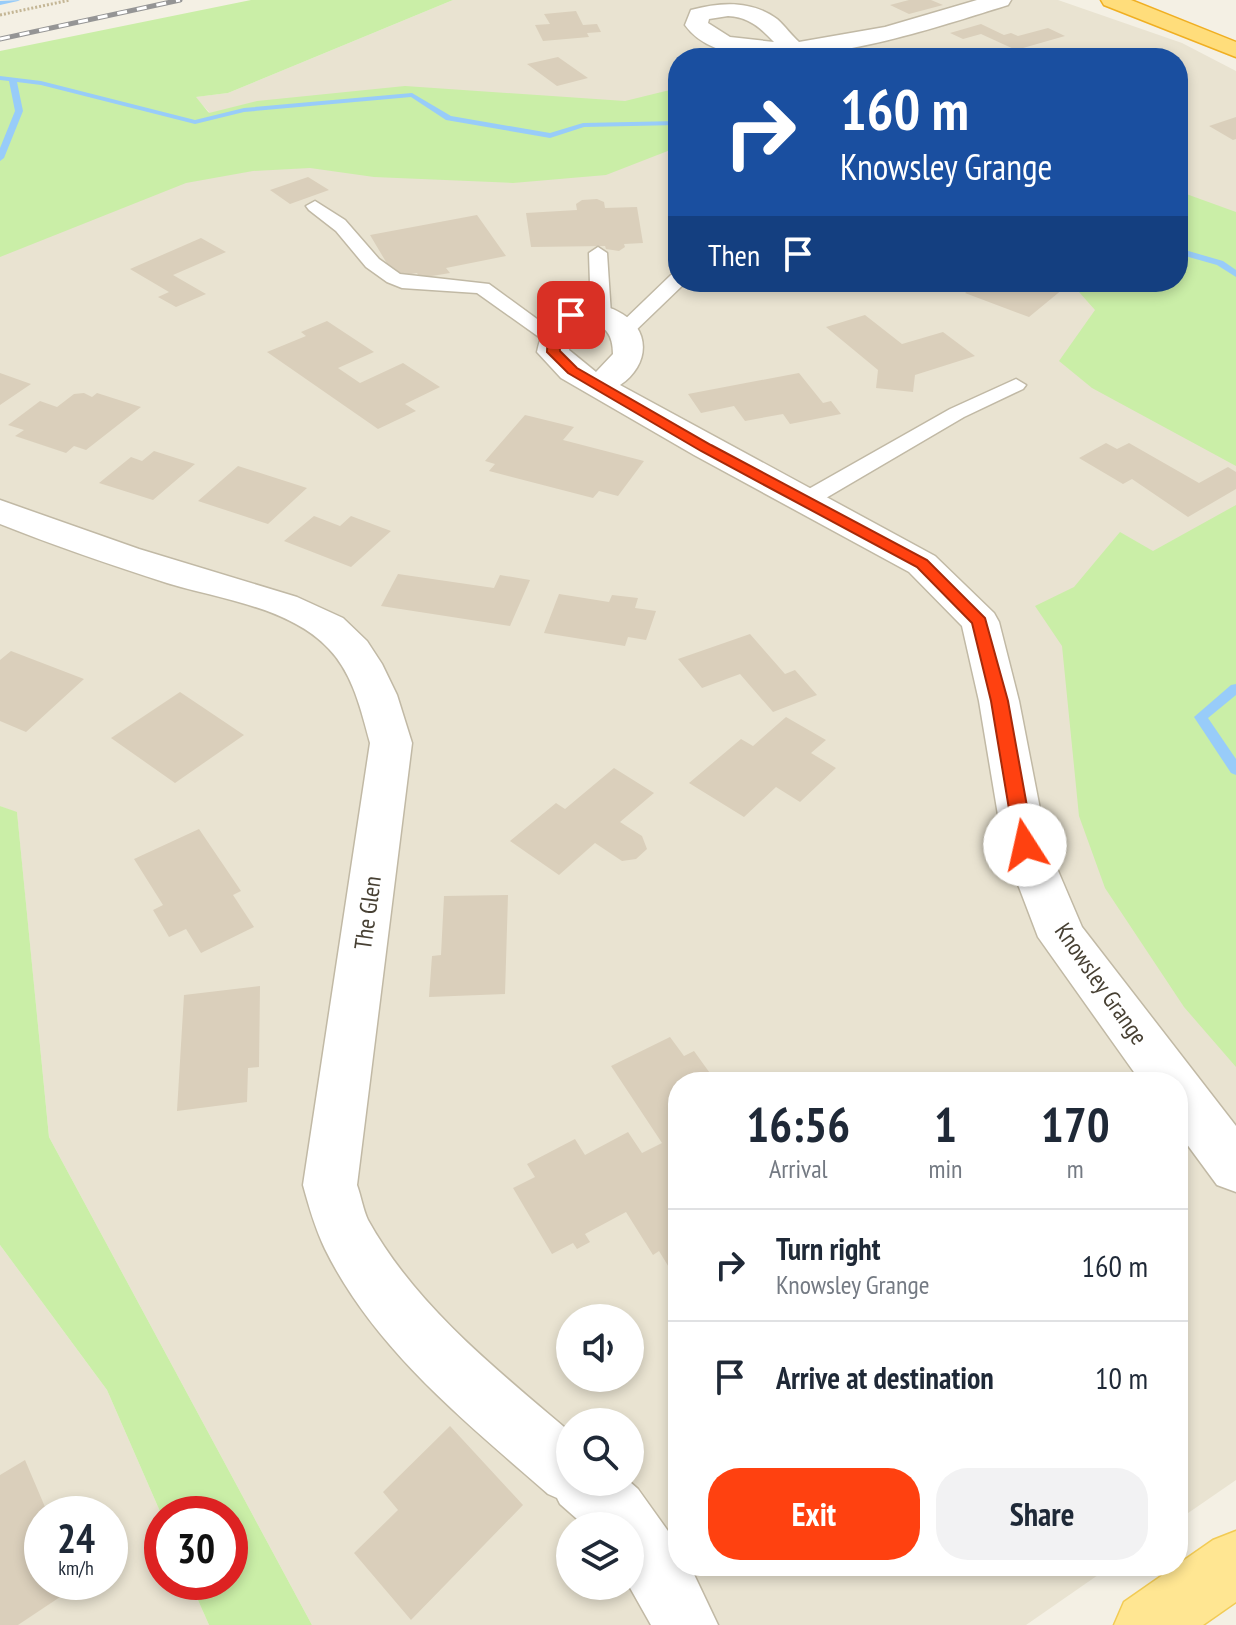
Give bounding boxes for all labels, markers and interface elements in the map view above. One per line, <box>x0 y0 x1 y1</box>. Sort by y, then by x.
text: 160 m <box>840 73 969 145</box>
icon: right <box>708 80 812 184</box>
text: Knowsley Grange <box>840 143 1052 190</box>
icon: arrive <box>776 232 820 276</box>
text: Then <box>708 235 760 274</box>
pin <box>537 281 605 349</box>
icon: arrive <box>549 293 593 337</box>
position arrow <box>983 803 1067 887</box>
street label: The Glen <box>347 874 388 952</box>
street label: Knowsley Grange <box>1048 917 1155 1051</box>
text: 16:56 <box>746 1093 850 1155</box>
text: 1 <box>934 1093 957 1155</box>
text: 170 <box>1041 1093 1110 1155</box>
text: Arrival <box>769 1152 828 1185</box>
text: min <box>928 1152 962 1185</box>
text: m <box>1067 1152 1084 1185</box>
text: Turn right <box>776 1229 880 1268</box>
icon: right <box>708 1243 752 1287</box>
text: 160 m <box>1082 1246 1148 1285</box>
text: Knowsley Grange <box>776 1268 929 1301</box>
map controls <box>556 1304 644 1600</box>
button: sound <box>556 1304 644 1392</box>
icon: arrive <box>708 1355 752 1399</box>
text: Arrive at destination <box>776 1358 994 1397</box>
text: 10 m <box>1095 1358 1148 1397</box>
button: search <box>556 1408 644 1496</box>
button: Exit <box>708 1468 920 1560</box>
button: Share <box>936 1468 1148 1560</box>
speed limit sign: 30 <box>144 1496 248 1600</box>
text: 24 <box>57 1512 95 1564</box>
button: layers <box>556 1512 644 1600</box>
text: km/h <box>58 1555 94 1581</box>

